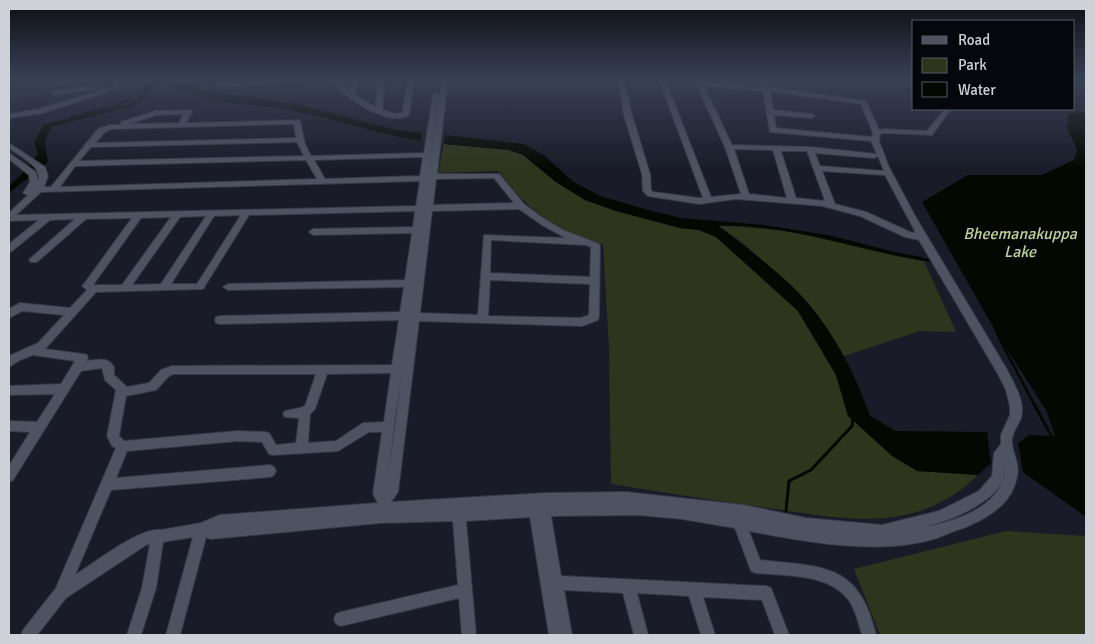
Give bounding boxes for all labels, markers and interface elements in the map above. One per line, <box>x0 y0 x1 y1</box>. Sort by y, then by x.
legend <box>912 20 1075 110</box>
text: Road <box>958 31 990 49</box>
text: Park <box>958 56 987 74</box>
text: Water <box>958 81 996 99</box>
water label: Bheemanakuppa Lake <box>963 224 1078 262</box>

